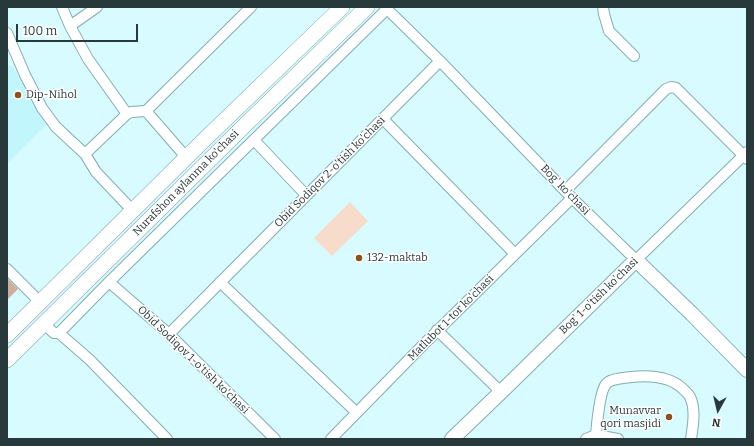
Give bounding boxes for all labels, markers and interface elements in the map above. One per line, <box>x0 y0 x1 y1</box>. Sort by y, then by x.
scale bar <box>18 16 140 42</box>
text: 100 m <box>23 24 57 38</box>
place label: Dip-Nihol <box>26 88 77 102</box>
marker: Dip-Nihol <box>13 90 23 100</box>
street label: Obid Sodiqov 2-o'tish ko'chasi <box>272 114 388 230</box>
street label: Nurafshon aylanma ko'chasi <box>130 127 242 239</box>
street label: Bog' ko'chasi <box>538 162 592 218</box>
place label: 132-maktab <box>367 251 428 265</box>
marker: 132-maktab <box>354 253 364 263</box>
street label: Bog' 1-o'tish ko'chasi <box>557 255 641 337</box>
street label: Matlubot 1-tor ko'chasi <box>405 272 497 364</box>
street label: Obid Sodiqov 1-o'tish ko'chasi <box>135 303 251 417</box>
north arrow <box>698 390 738 430</box>
place label: Munavvar qori masjidi <box>600 404 661 430</box>
marker: Munavvar qori masjidi <box>664 412 674 422</box>
text: N <box>711 415 721 429</box>

